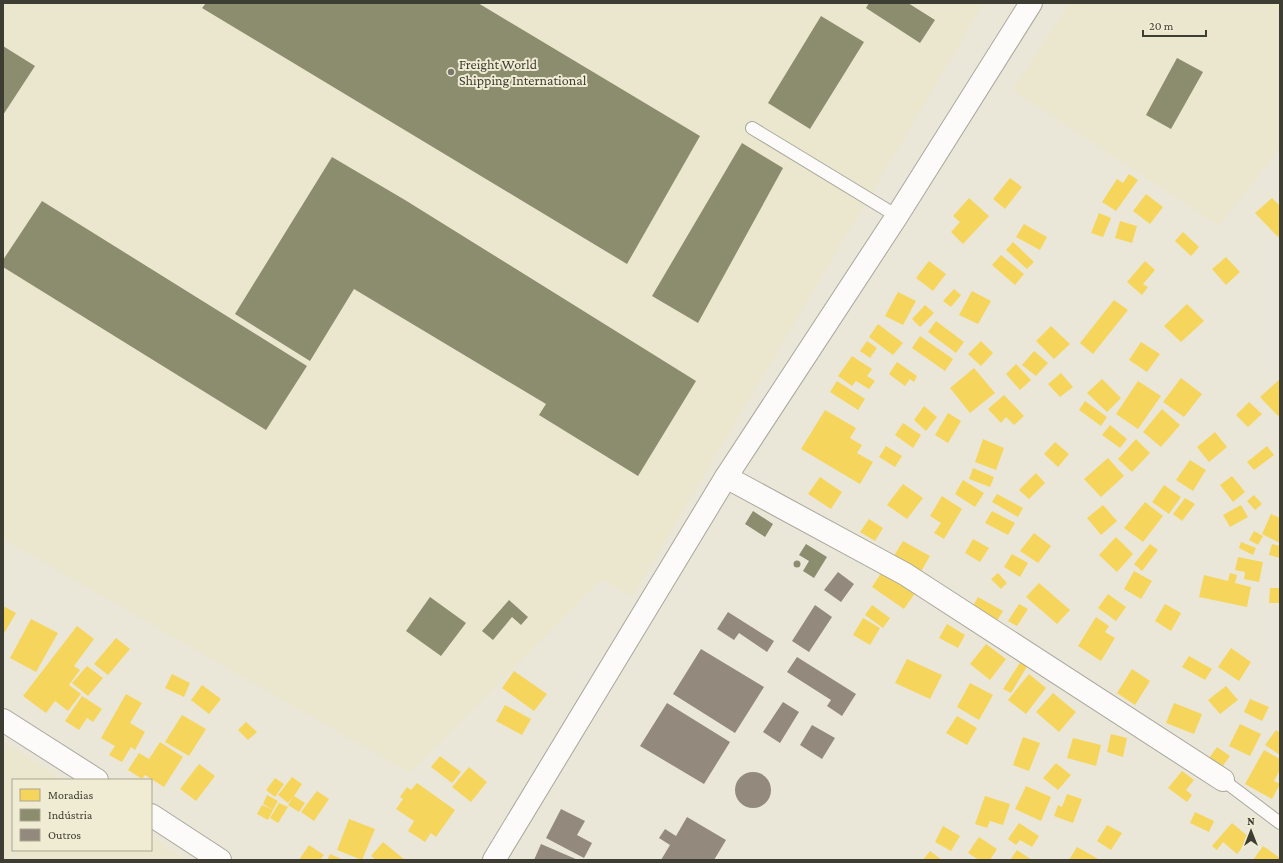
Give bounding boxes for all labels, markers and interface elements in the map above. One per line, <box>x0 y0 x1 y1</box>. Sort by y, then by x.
scale bar <box>1143 12 1206 38</box>
text: 20 m <box>1149 19 1174 33</box>
place label: Freight World Shipping International <box>459 56 587 88</box>
marker: Freight World Shipping International <box>446 67 456 77</box>
legend <box>12 779 152 851</box>
text: Moradias <box>48 788 94 802</box>
text: Indústria <box>48 808 93 822</box>
north arrow <box>1231 811 1271 851</box>
text: N <box>1247 815 1255 827</box>
text: Outros <box>48 828 81 842</box>

